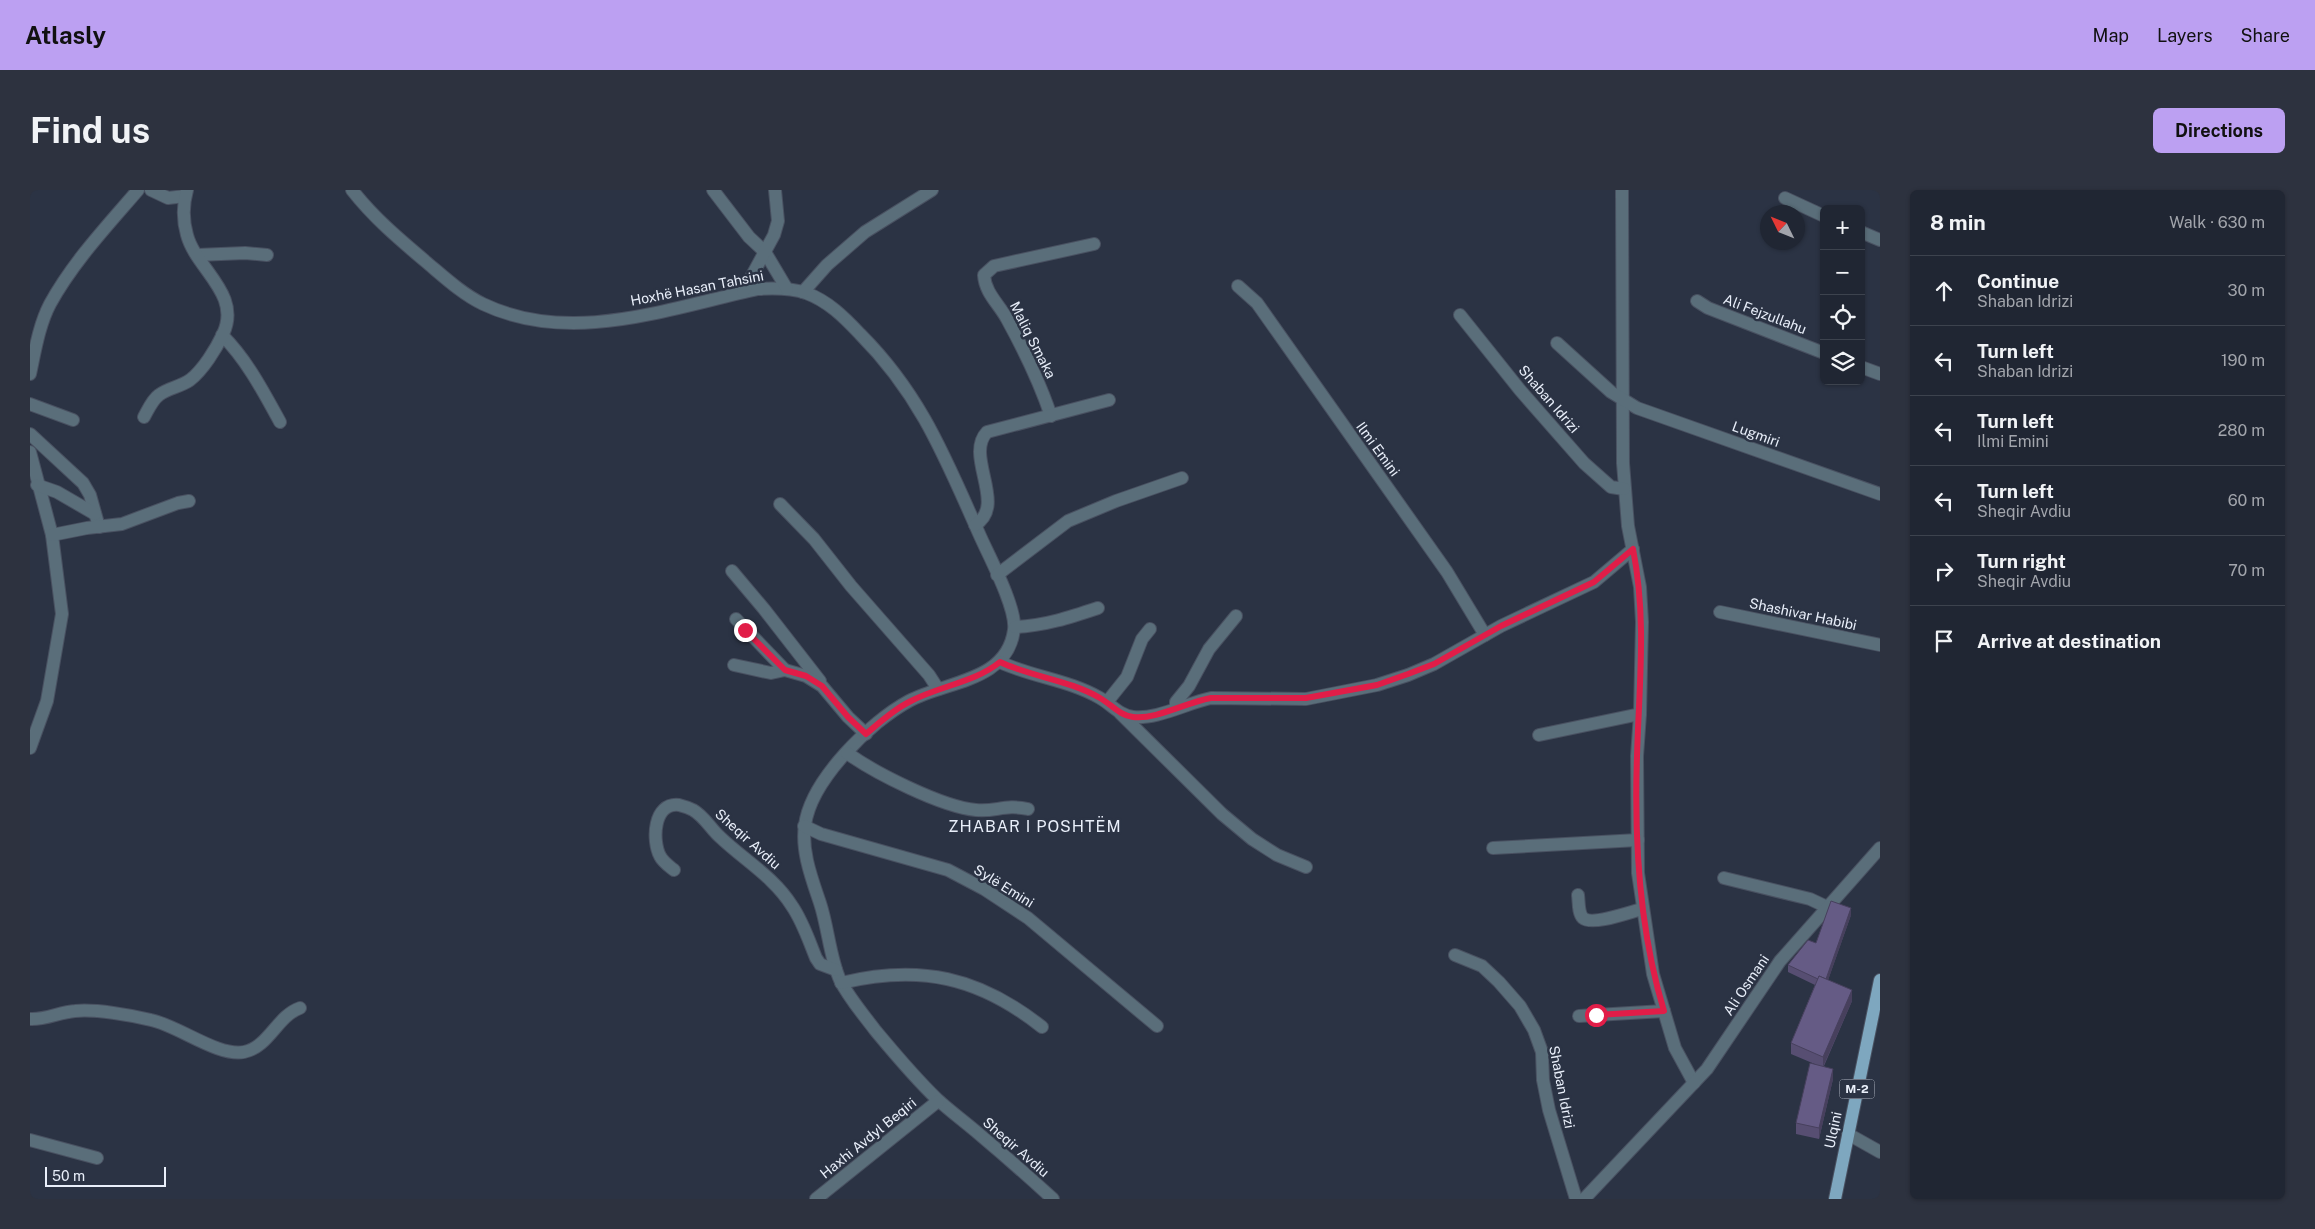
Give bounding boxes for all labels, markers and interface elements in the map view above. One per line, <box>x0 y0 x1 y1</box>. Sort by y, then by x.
text: Atlasly <box>25 21 106 49</box>
text: Map <box>2093 25 2129 46</box>
text: Layers <box>2157 25 2213 46</box>
text: Share <box>2241 25 2290 46</box>
button: Directions <box>2153 108 2285 153</box>
text: Find us <box>30 110 150 151</box>
north arrow <box>1760 205 1805 250</box>
map controls <box>1820 205 1865 385</box>
button: + <box>1820 205 1865 250</box>
text: 8 min <box>1930 210 1986 235</box>
text: Walk · 630 m <box>2169 213 2265 232</box>
button: − <box>1820 250 1865 295</box>
street label: Hoxhë Hasan Tahsini <box>629 267 765 309</box>
text: Continue <box>1977 270 2059 292</box>
icon: ahead <box>1930 277 1958 305</box>
text: 30 m <box>2228 281 2265 300</box>
street label: Ali Fejzullahu <box>1721 291 1809 337</box>
text: Shaban Idrizi <box>1977 292 2073 311</box>
button: locate <box>1820 295 1865 340</box>
street label: Maliq Smaka <box>1007 299 1059 381</box>
button: layers <box>1820 340 1865 385</box>
text: Turn left <box>1977 340 2054 362</box>
icon: left <box>1930 347 1958 375</box>
text: 190 m <box>2221 351 2265 370</box>
street label: Shaban Idrizi <box>1515 362 1583 436</box>
text: Shaban Idrizi <box>1977 362 2073 381</box>
text: Turn left <box>1977 410 2054 432</box>
icon: left <box>1930 417 1958 445</box>
street label: Lugmiri <box>1730 418 1782 450</box>
street label: Ilmi Emini <box>1353 419 1403 479</box>
text: 280 m <box>2218 421 2265 440</box>
text: Ilmi Emini <box>1977 432 2049 451</box>
text: Turn left <box>1977 480 2054 502</box>
icon: left <box>1930 487 1958 515</box>
text: 60 m <box>2228 491 2265 510</box>
text: Sheqir Avdiu <box>1977 502 2071 521</box>
text: Turn right <box>1977 550 2066 572</box>
icon: right <box>1930 557 1958 585</box>
text: 70 m <box>2228 561 2265 580</box>
text: Sheqir Avdiu <box>1977 572 2071 591</box>
street label: Shashivar Habibi <box>1748 595 1858 633</box>
route end <box>734 619 757 642</box>
icon: arrive <box>1930 627 1958 655</box>
text: Arrive at destination <box>1977 630 2161 652</box>
street label: Sheqir Avdiu <box>712 806 784 872</box>
district label: ZHABAR I POSHTËM <box>948 816 1122 836</box>
street label: Sylë Emini <box>971 861 1037 911</box>
street label: Ali Osmani <box>1720 952 1772 1018</box>
route start <box>1585 1004 1608 1027</box>
street label: Shaban Idrizi <box>1546 1044 1578 1130</box>
road number: M-2 <box>1840 1080 1874 1099</box>
street label: Haxhi Avdyl Beqiri <box>817 1094 919 1182</box>
street label: Ulqini <box>1821 1110 1845 1150</box>
street label: Sheqir Avdiu <box>980 1114 1052 1180</box>
scale bar <box>45 1164 166 1187</box>
text: 50 m <box>52 1168 85 1184</box>

